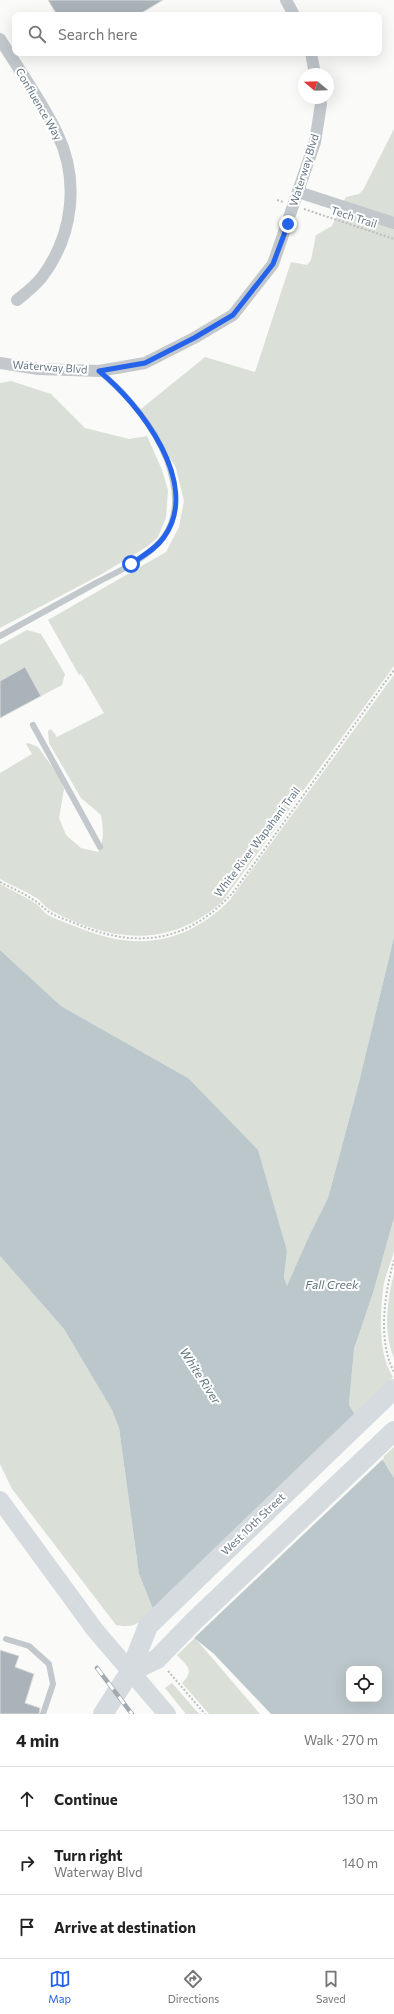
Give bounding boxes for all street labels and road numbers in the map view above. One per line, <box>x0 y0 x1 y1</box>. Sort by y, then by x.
street label: Confluence Way <box>14 65 65 142</box>
street label: Waterway Blvd <box>286 132 321 208</box>
street label: Tech Trail <box>329 203 379 230</box>
street label: Waterway Blvd <box>12 357 88 376</box>
street label: White River Wapahani Trail <box>211 784 302 899</box>
street label: West 10th Street <box>218 1490 288 1557</box>

